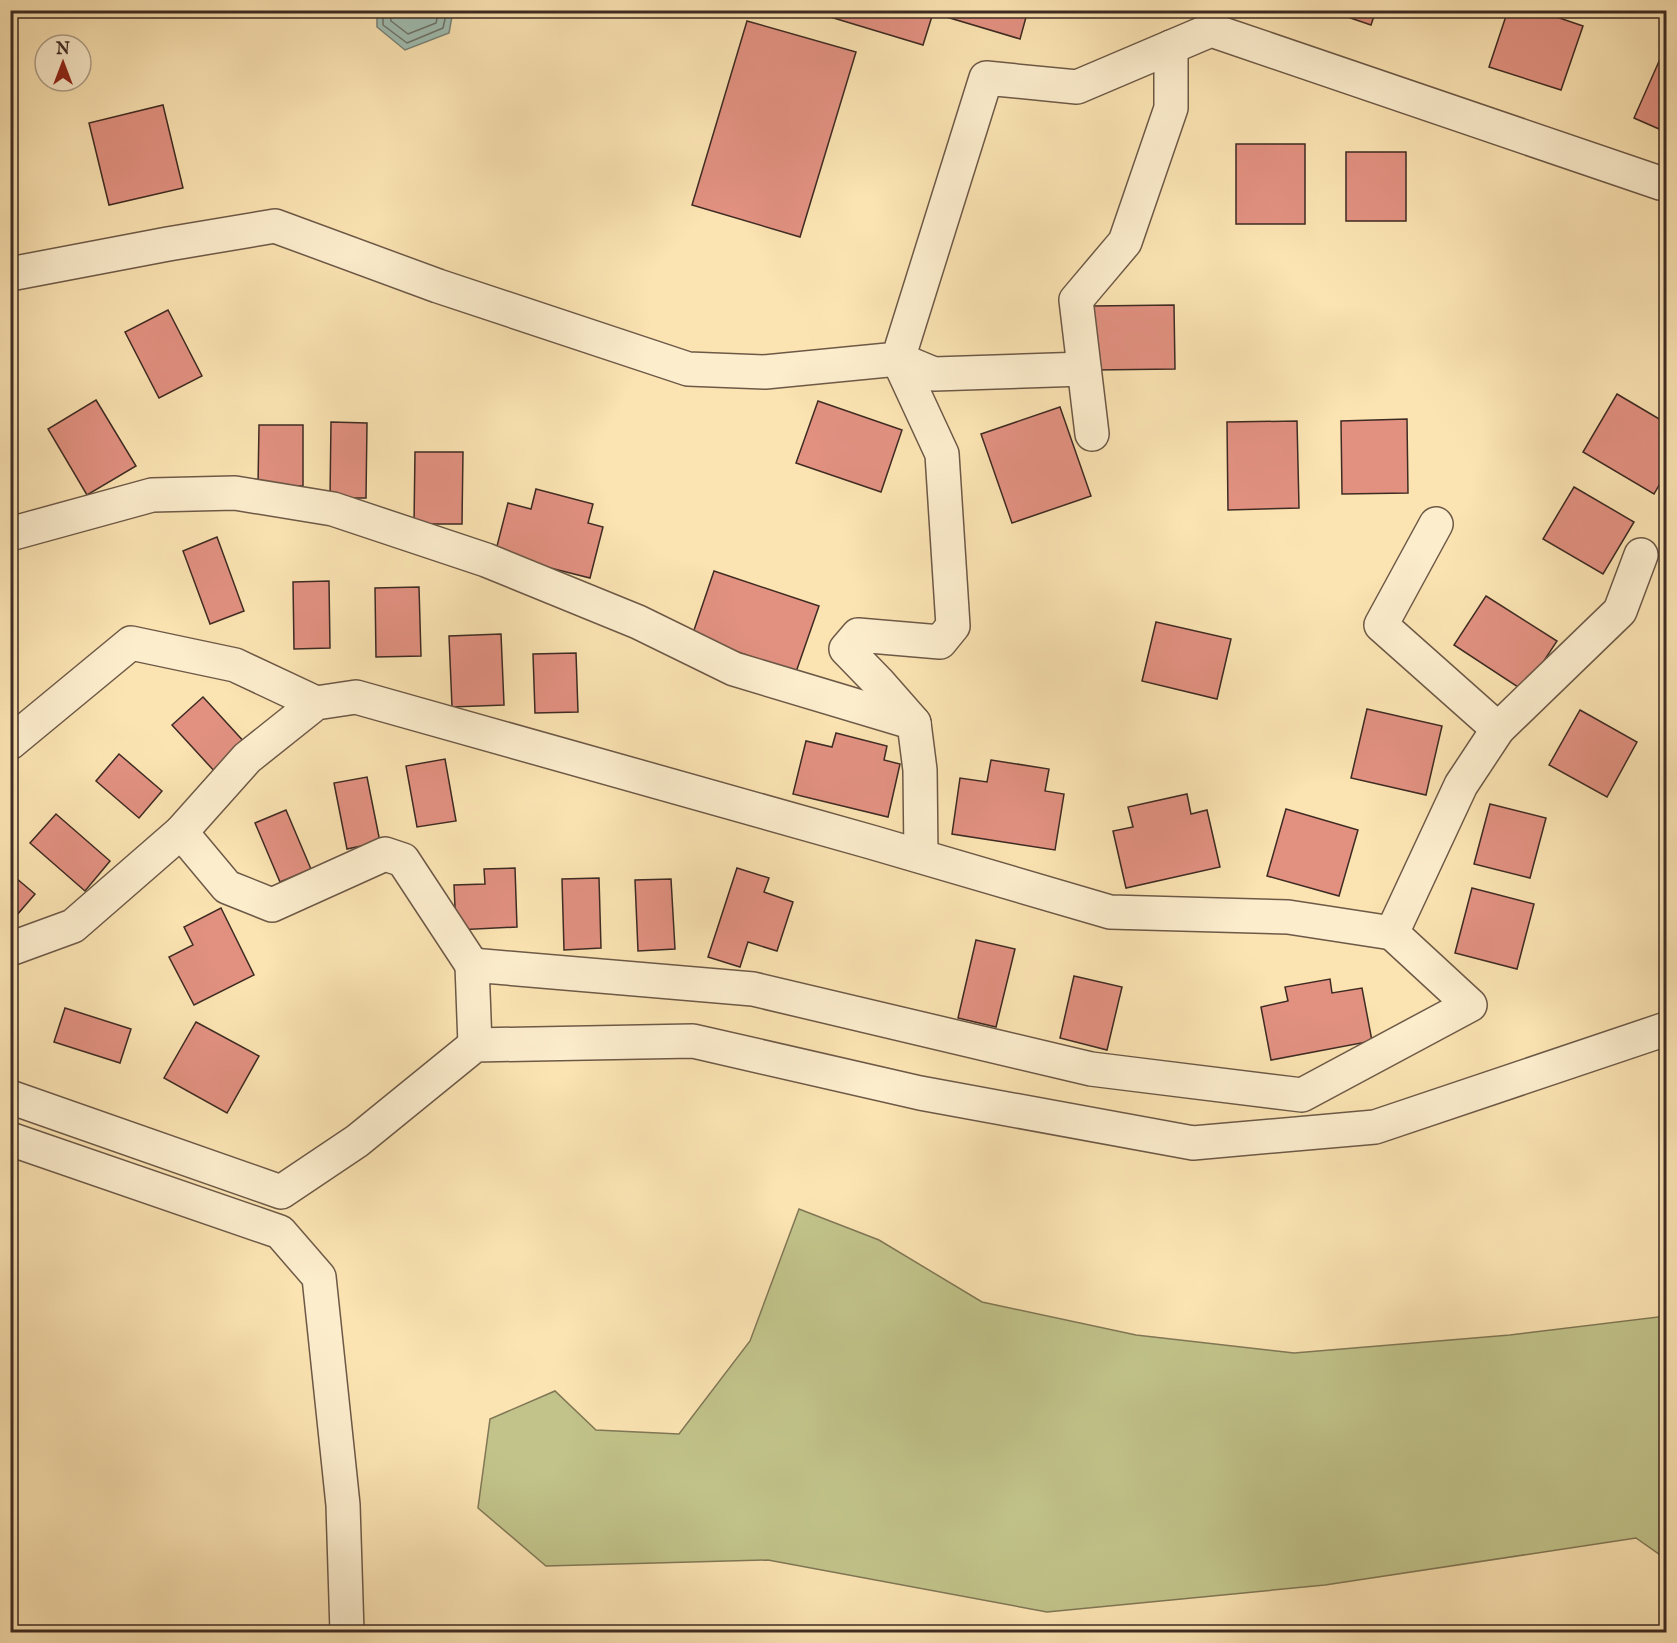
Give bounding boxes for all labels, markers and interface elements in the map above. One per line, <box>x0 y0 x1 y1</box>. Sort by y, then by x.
north arrow <box>33 33 93 93</box>
text: N <box>55 40 70 60</box>

